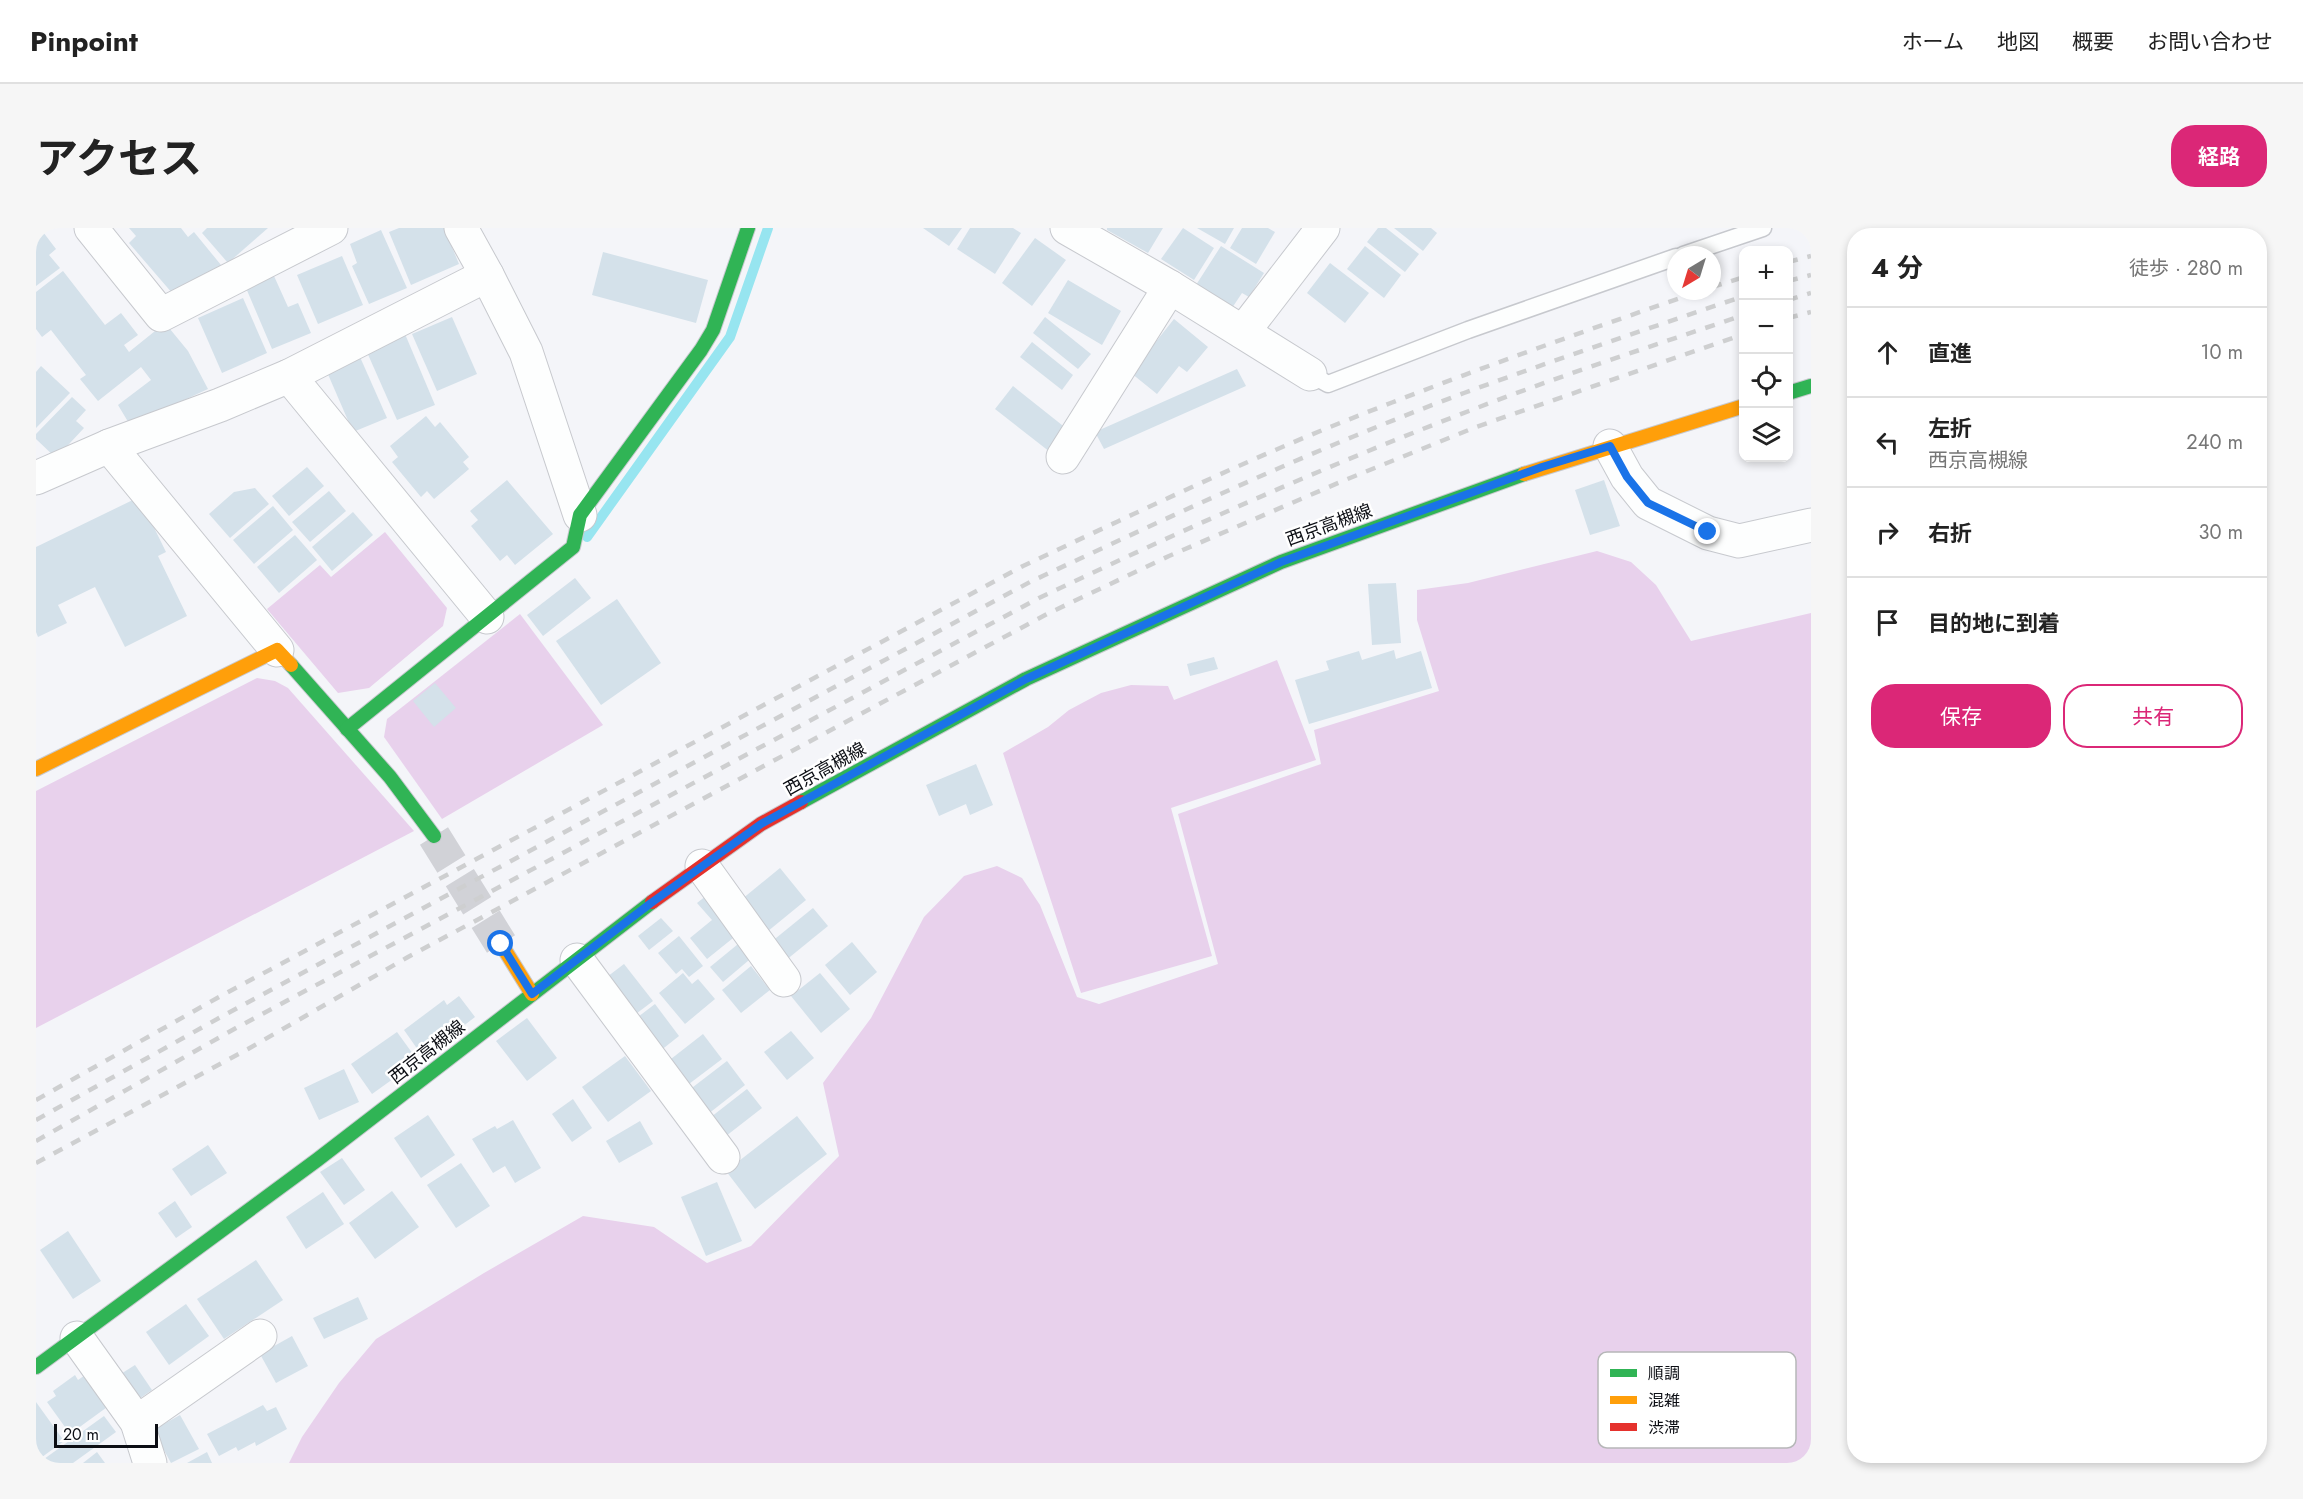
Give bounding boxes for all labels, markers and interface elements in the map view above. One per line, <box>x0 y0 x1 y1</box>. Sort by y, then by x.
text: Pinpoint <box>30 21 138 62</box>
text: ホーム <box>1902 27 1964 57</box>
text: 地図 <box>1997 27 2039 57</box>
text: 概要 <box>2072 27 2114 57</box>
text: お問い合わせ <box>2147 27 2273 57</box>
button: 経路 <box>2171 125 2267 187</box>
text: アクセス <box>36 128 202 189</box>
north arrow <box>1667 246 1721 300</box>
map controls <box>1739 246 1793 462</box>
button: + <box>1739 246 1793 300</box>
text: 4 分 <box>1871 249 1923 287</box>
text: 徒歩 · 280 m <box>2129 254 2243 283</box>
button: − <box>1739 300 1793 354</box>
icon: ahead <box>1871 336 1904 369</box>
text: 直進 <box>1928 337 1972 369</box>
text: 10 m <box>2200 338 2243 367</box>
button: locate <box>1739 354 1793 408</box>
button: layers <box>1739 408 1793 462</box>
text: 左折 <box>1928 412 1972 444</box>
icon: left <box>1871 426 1904 459</box>
text: 240 m <box>2186 428 2243 457</box>
text: 西京高槻線 <box>1928 446 2028 475</box>
street label: 西京高槻線 <box>1282 497 1376 553</box>
icon: right <box>1871 516 1904 549</box>
text: 右折 <box>1928 517 1972 549</box>
route end <box>1694 518 1720 544</box>
text: 30 m <box>2198 518 2243 547</box>
icon: arrive <box>1871 606 1904 639</box>
text: 目的地に到着 <box>1928 607 2060 639</box>
button: 保存 <box>1871 684 2051 748</box>
button: 共有 <box>2063 684 2243 748</box>
street label: 西京高槻線 <box>779 736 871 802</box>
route start <box>487 930 513 956</box>
street label: 西京高槻線 <box>384 1014 470 1090</box>
legend <box>1598 1352 1796 1448</box>
text: 順調 <box>1648 1362 1680 1385</box>
text: 混雑 <box>1648 1389 1680 1412</box>
text: 渋滞 <box>1648 1416 1680 1439</box>
scale bar <box>54 1421 158 1448</box>
text: 20 m <box>63 1423 99 1446</box>

